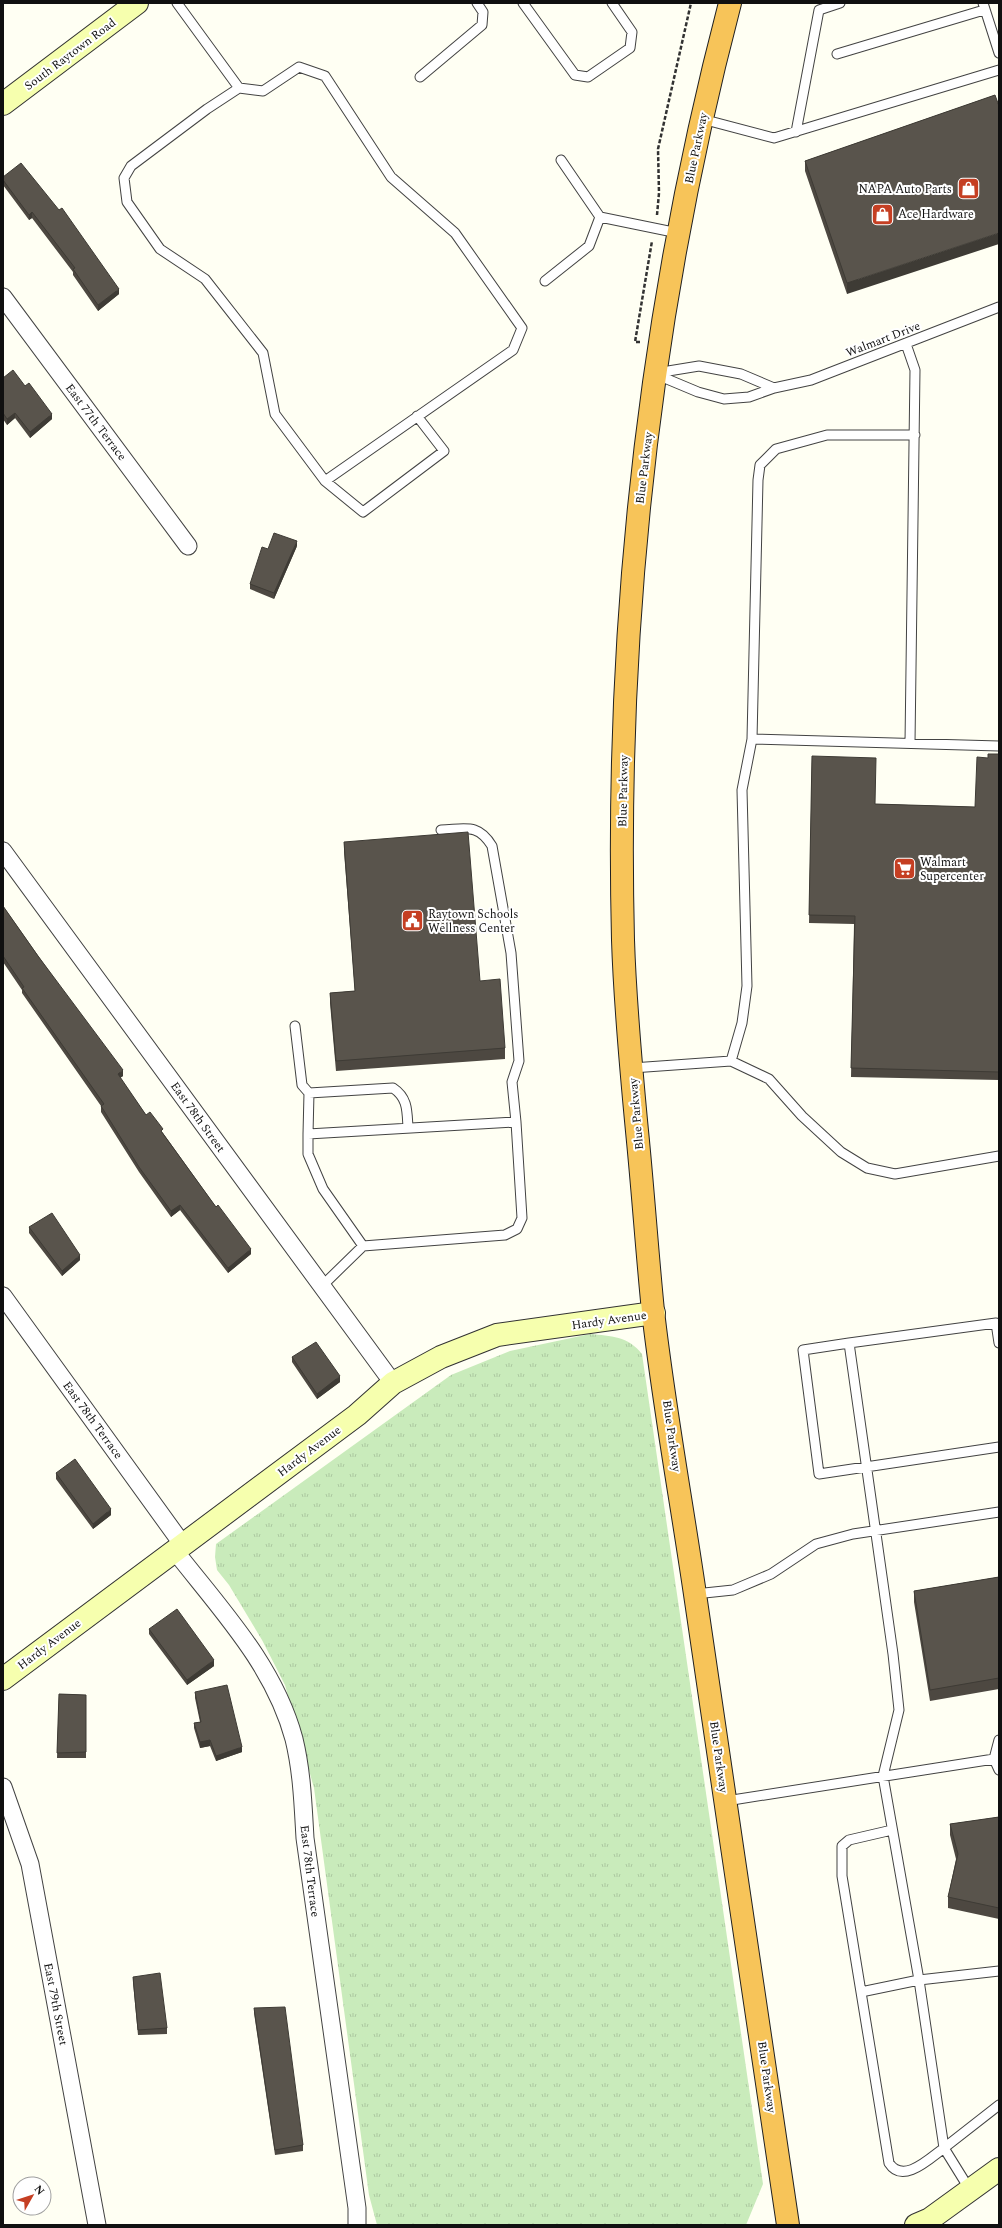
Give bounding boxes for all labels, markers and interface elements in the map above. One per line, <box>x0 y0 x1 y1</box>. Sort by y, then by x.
street label: South Raytown Road <box>20 13 120 95</box>
street label: Blue Parkway <box>680 110 714 185</box>
shop icon: NAPA Auto Parts <box>955 176 981 202</box>
place label: NAPA Auto Parts <box>858 180 952 199</box>
shop icon: Ace Hardware <box>870 201 896 227</box>
place label: Ace Hardware <box>898 205 974 224</box>
street label: Walmart Drive <box>843 316 923 362</box>
street label: East 77th Terrace <box>60 380 131 465</box>
street label: Blue Parkway <box>631 430 658 505</box>
street label: Blue Parkway <box>613 754 634 827</box>
place label: Walmart Supercenter <box>920 853 984 886</box>
supermarket icon: Walmart Supercenter <box>891 856 917 882</box>
place label: Raytown Schools Wellness Center <box>428 905 518 938</box>
public building icon: Raytown Schools Wellness Center <box>399 908 425 934</box>
street label: Blue Parkway <box>624 1076 649 1151</box>
street label: East 78th Street <box>165 1078 230 1157</box>
street label: Hardy Avenue <box>570 1306 648 1335</box>
street label: East 78th Terrace <box>58 1377 128 1463</box>
street label: Blue Parkway <box>657 1399 686 1474</box>
street label: Hardy Avenue <box>273 1421 345 1482</box>
street label: Hardy Avenue <box>13 1614 85 1675</box>
street label: Blue Parkway <box>704 1720 733 1795</box>
street label: East 78th Terrace <box>294 1824 325 1918</box>
street label: East 79th Street <box>38 1961 73 2047</box>
street label: Blue Parkway <box>752 2040 781 2115</box>
north arrow <box>12 2176 52 2216</box>
text: N <box>30 2181 49 2199</box>

